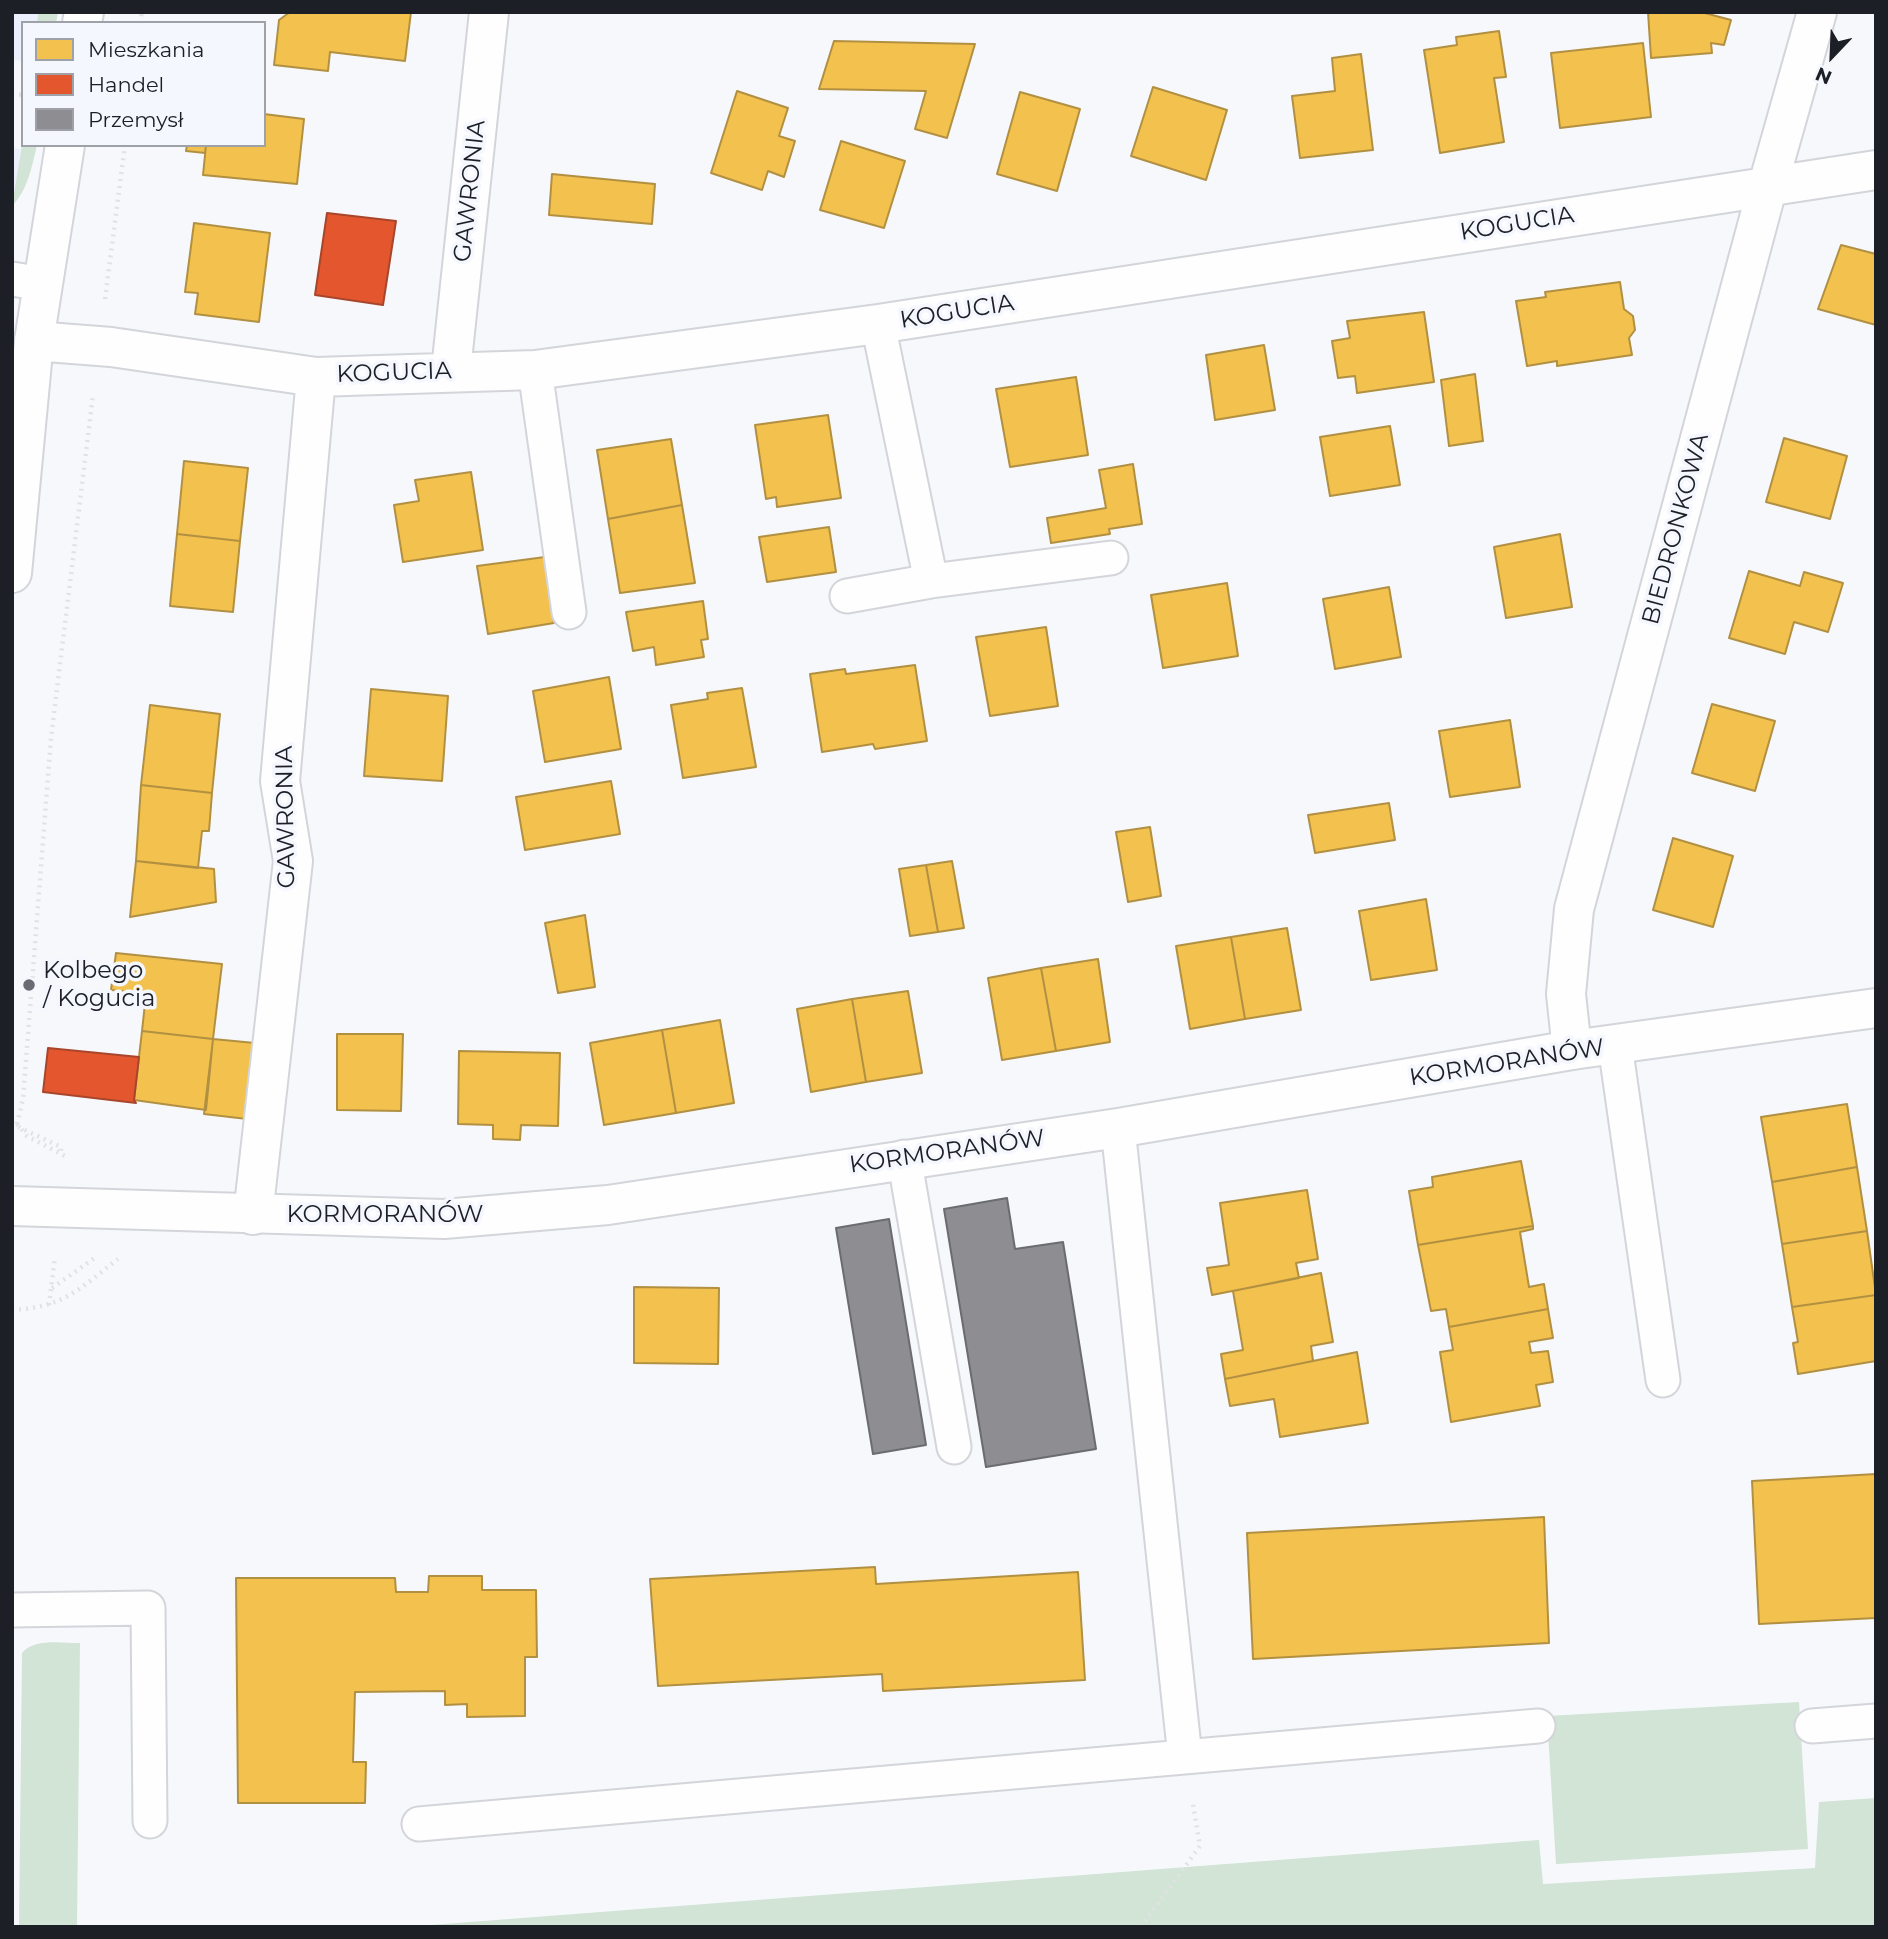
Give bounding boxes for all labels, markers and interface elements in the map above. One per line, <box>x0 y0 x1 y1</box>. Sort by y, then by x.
legend <box>21 21 266 147</box>
north arrow <box>1797 21 1867 91</box>
text: Mieszkania <box>88 37 204 62</box>
text: N <box>1812 62 1835 89</box>
text: Handel <box>88 72 164 97</box>
text: Przemysł <box>88 107 184 132</box>
street label: GAWRONIA <box>448 119 492 263</box>
street label: KOGUCIA <box>1458 201 1576 247</box>
street label: KOGUCIA <box>898 289 1016 335</box>
street label: KOGUCIA <box>336 357 452 389</box>
street label: BIEDRONKOWA <box>1637 430 1715 628</box>
street label: GAWRONIA <box>270 745 302 889</box>
place label: Kolbego / Kogucia <box>43 957 155 1013</box>
marker: Kolbego / Kogucia <box>21 977 37 993</box>
street label: KORMORANÓW <box>1407 1033 1607 1093</box>
street label: KORMORANÓW <box>847 1124 1047 1180</box>
street label: KORMORANÓW <box>286 1201 484 1229</box>

